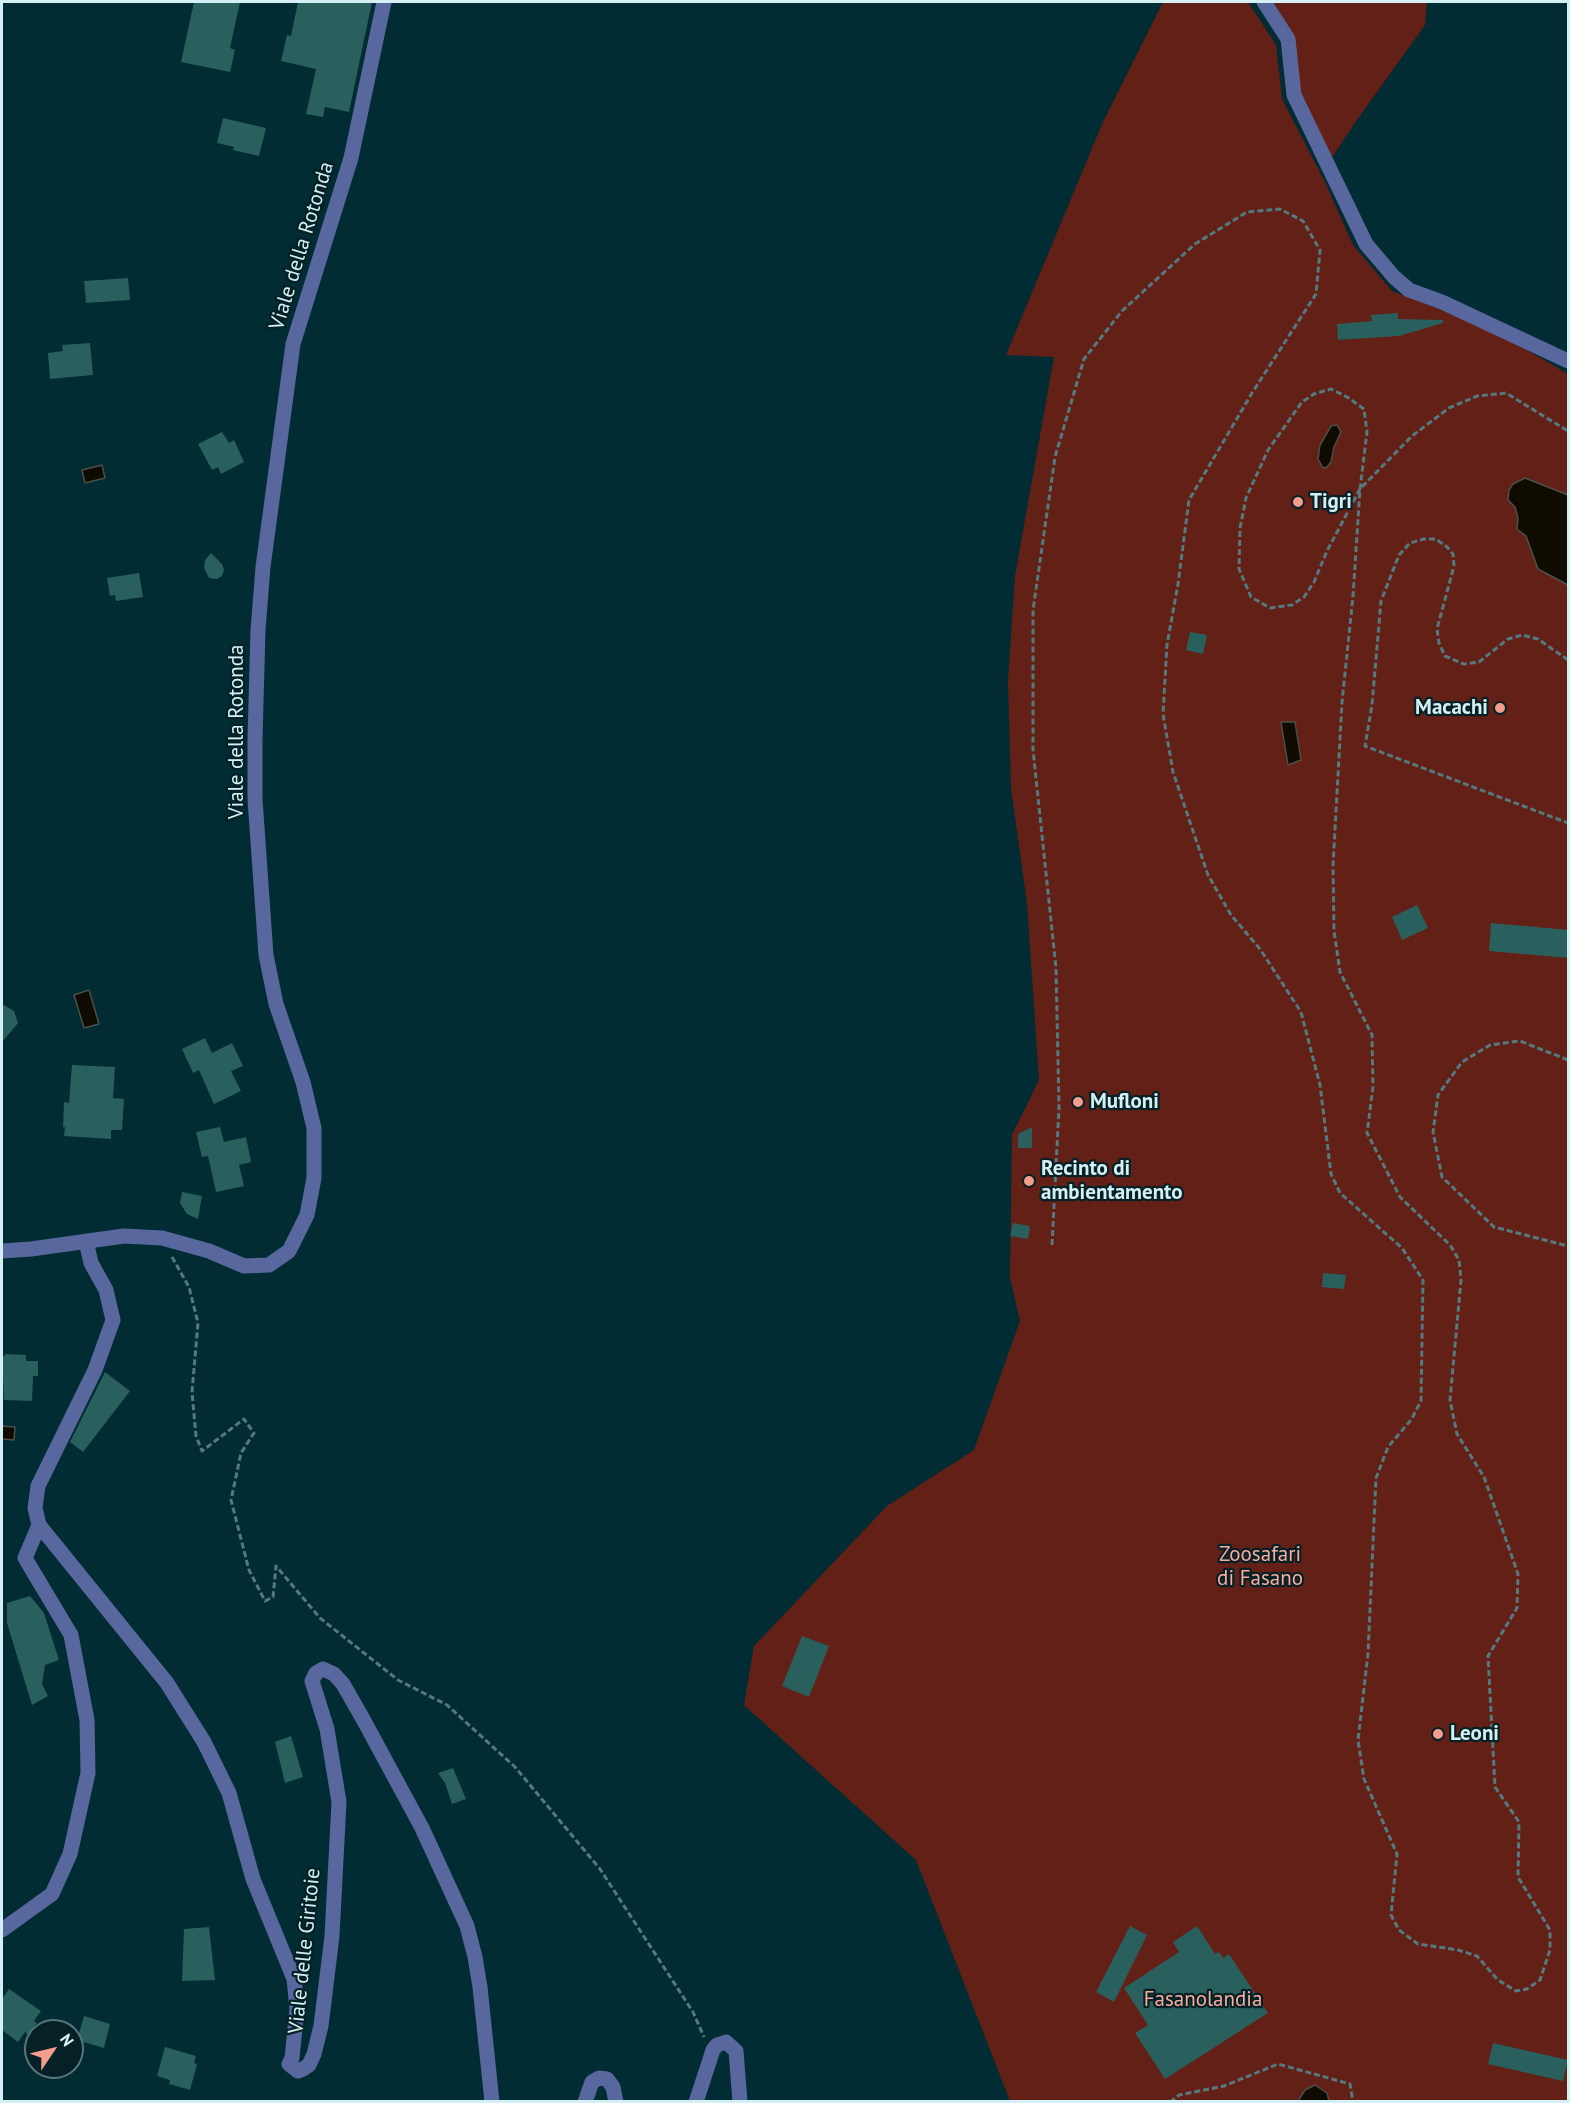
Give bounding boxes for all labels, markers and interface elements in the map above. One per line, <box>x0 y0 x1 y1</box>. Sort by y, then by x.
street label: Viale della Rotonda <box>264 159 340 333</box>
place label: Tigri <box>1310 489 1352 515</box>
marker: Tigri <box>1291 495 1305 509</box>
street label: Viale della Rotonda <box>224 645 250 819</box>
place label: Macachi <box>1415 695 1488 721</box>
marker: Macachi <box>1493 701 1507 715</box>
place label: Mufloni <box>1090 1089 1159 1115</box>
marker: Mufloni <box>1071 1095 1085 1109</box>
place label: Recinto di ambientamento <box>1041 1156 1183 1206</box>
marker: Recinto di ambientamento <box>1022 1174 1036 1188</box>
park label: Zoosafari di Fasano <box>1217 1542 1303 1592</box>
place label: Leoni <box>1450 1721 1499 1747</box>
marker: Leoni <box>1431 1727 1445 1741</box>
street label: Viale delle Giritoie <box>284 1867 326 2035</box>
park label: Fasanolandia <box>1144 1987 1262 2013</box>
north arrow <box>24 2019 84 2079</box>
text: N <box>56 2030 78 2050</box>

